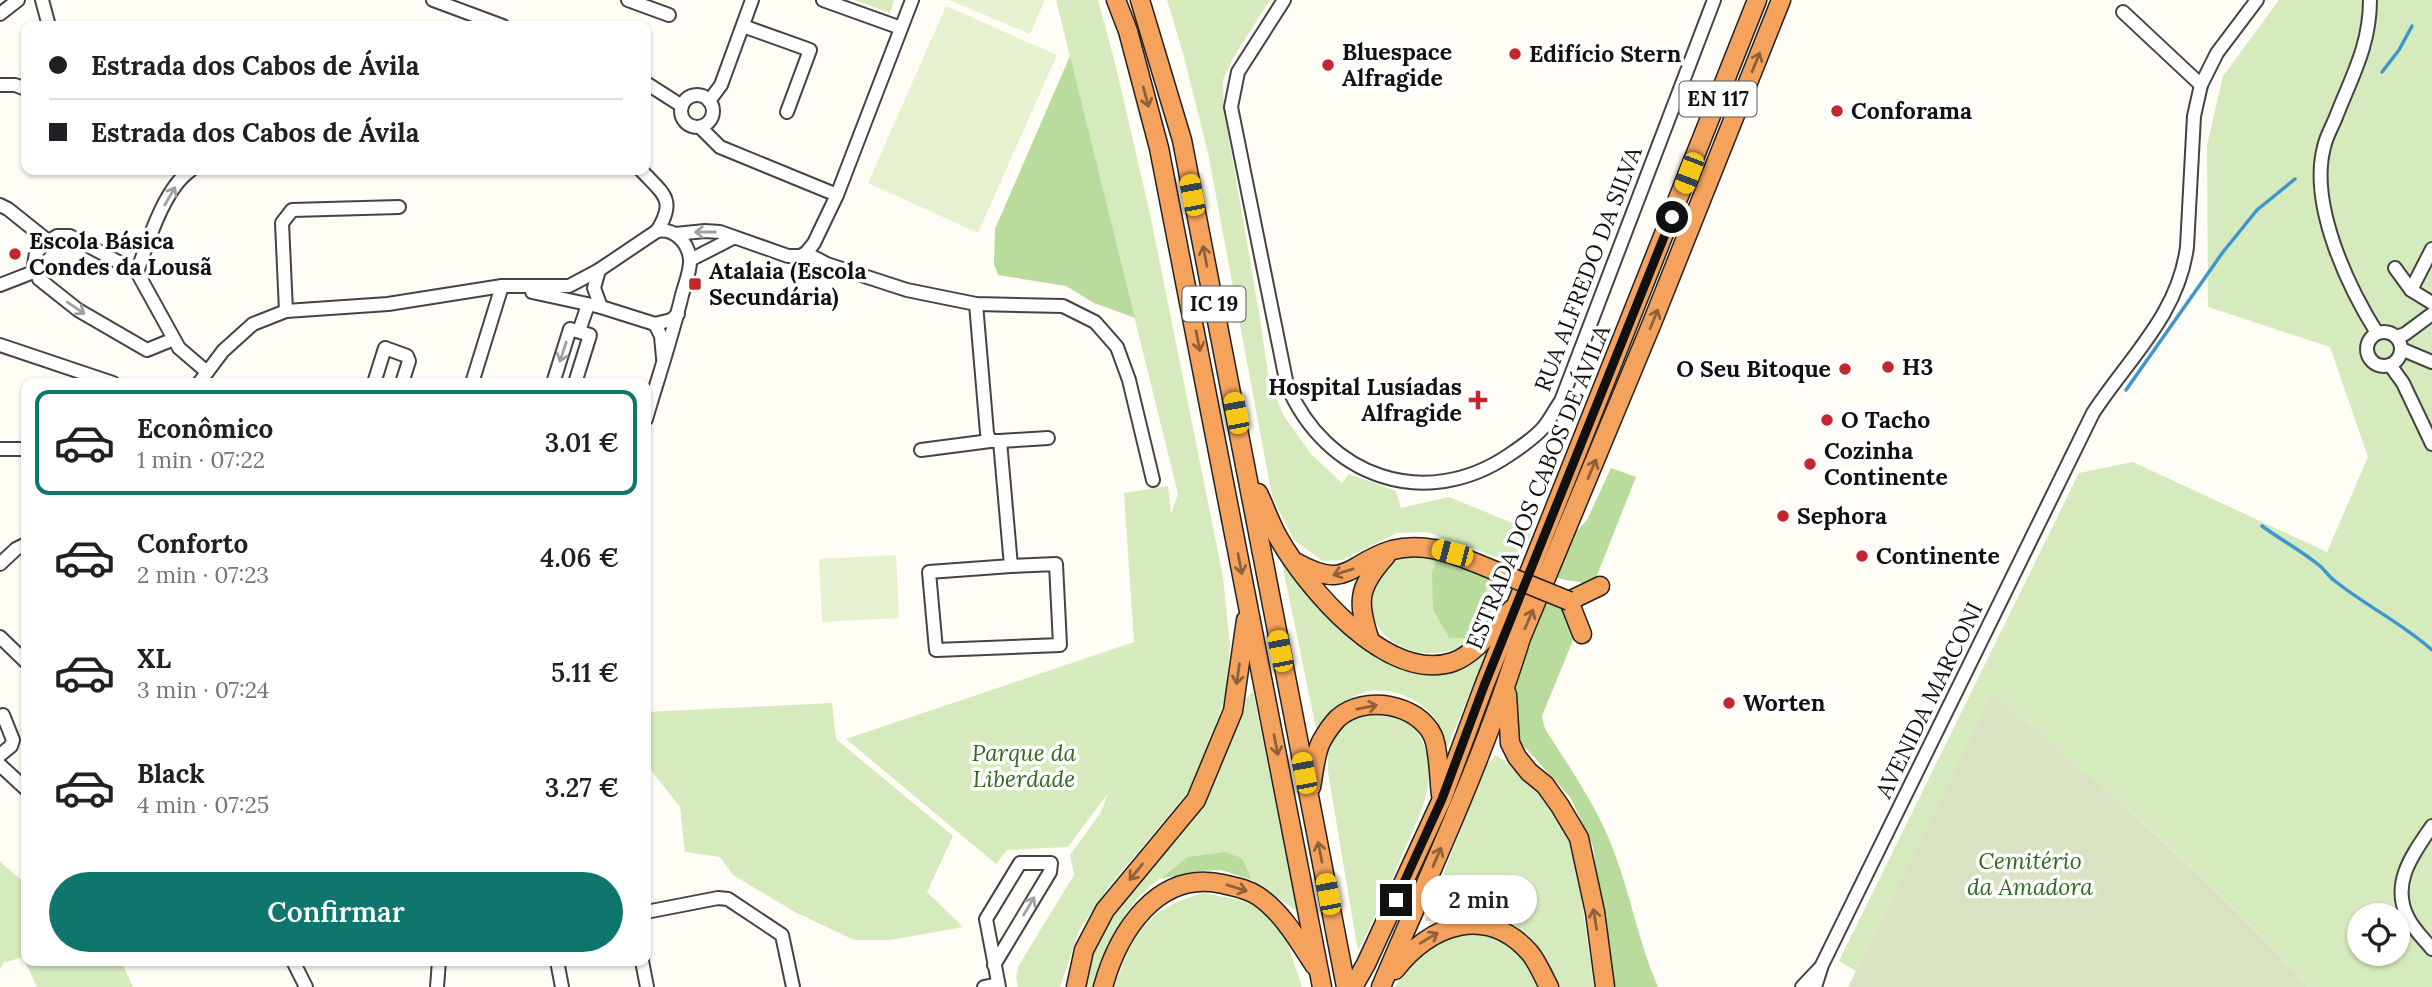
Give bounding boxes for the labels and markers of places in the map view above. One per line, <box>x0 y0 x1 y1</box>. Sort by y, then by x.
place label: Bluespace Alfragide <box>1342 37 1452 92</box>
place label: Edifício Stern <box>1529 39 1682 68</box>
marker: Edifício Stern <box>1507 46 1523 62</box>
marker: Bluespace Alfragide <box>1320 57 1336 73</box>
place label: Conforama <box>1851 96 1972 125</box>
marker: Conforama <box>1829 103 1845 119</box>
place label: Escola Básica Condes da Lousã <box>29 226 212 281</box>
marker: Escola Básica Condes da Lousã <box>7 246 23 262</box>
place label: Atalaia (Escola Secundária) <box>709 256 867 312</box>
marker: Atalaia (Escola Secundária) <box>687 276 703 292</box>
place label: H3 <box>1902 352 1933 381</box>
place label: O Seu Bitoque <box>1676 354 1831 383</box>
marker: H3 <box>1880 359 1896 375</box>
marker: O Seu Bitoque <box>1837 361 1853 377</box>
place label: Hospital Lusíadas Alfragide <box>1268 372 1462 427</box>
marker: Hospital Lusíadas Alfragide <box>1468 390 1488 410</box>
place label: O Tacho <box>1841 405 1930 434</box>
marker: O Tacho <box>1819 412 1835 428</box>
place label: Cozinha Continente <box>1824 436 1948 491</box>
marker: Cozinha Continente <box>1802 456 1818 472</box>
place label: Sephora <box>1797 501 1887 530</box>
marker: Sephora <box>1775 508 1791 524</box>
place label: Continente <box>1876 541 2000 570</box>
marker: Continente <box>1854 548 1870 564</box>
place label: Worten <box>1743 688 1826 717</box>
marker: Worten <box>1721 695 1737 711</box>

